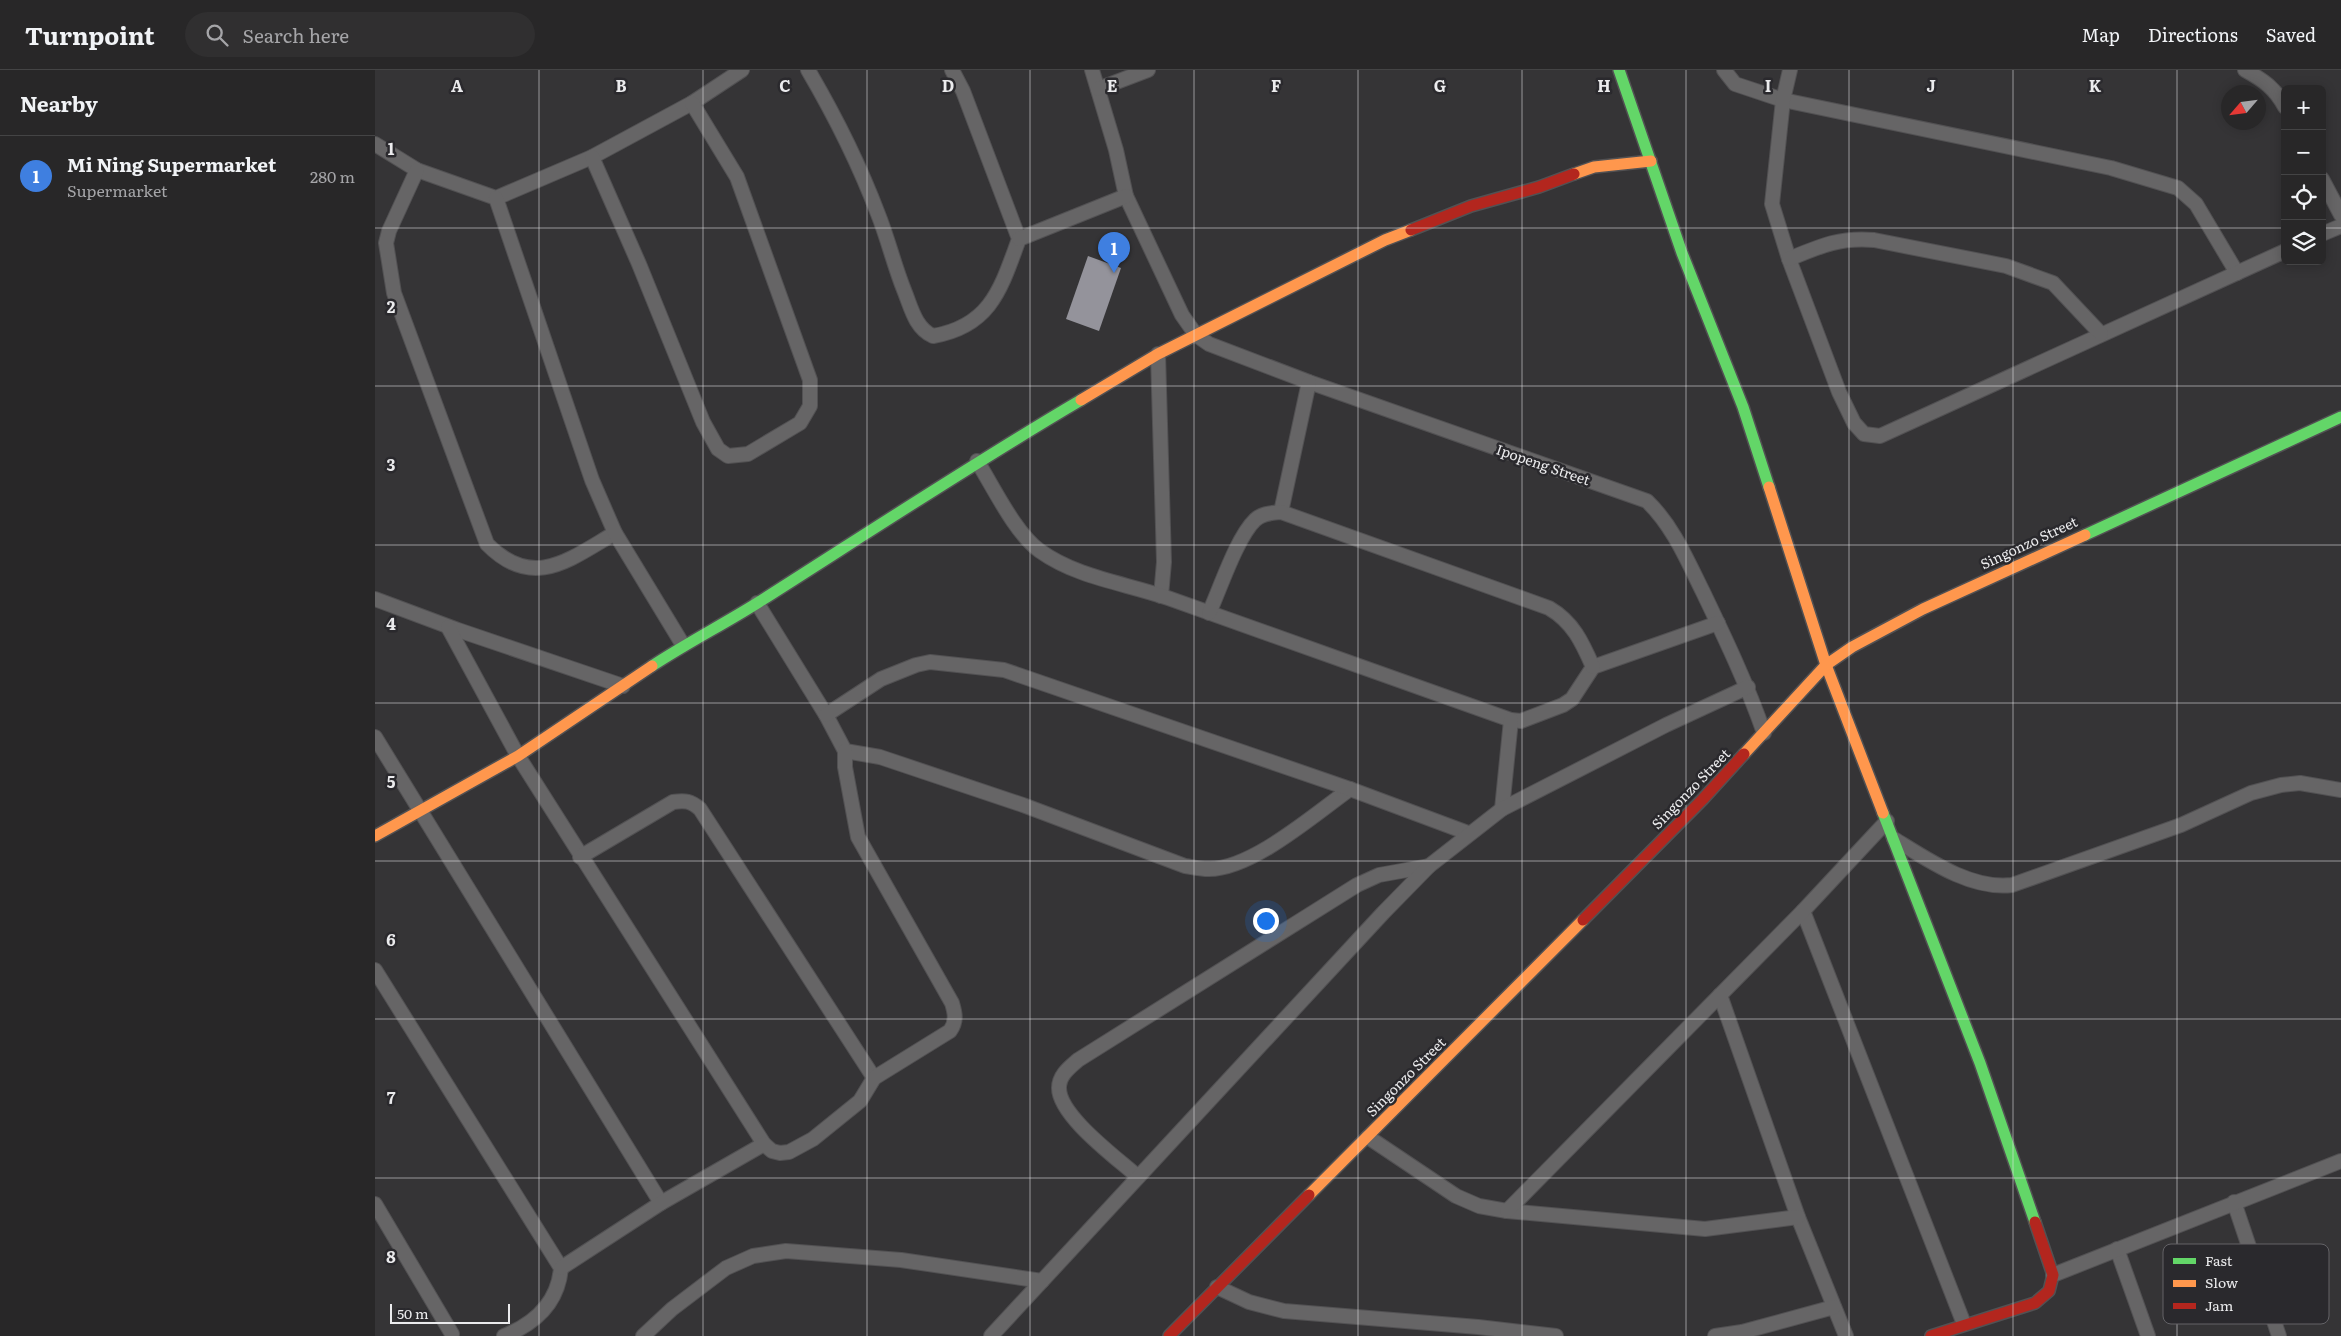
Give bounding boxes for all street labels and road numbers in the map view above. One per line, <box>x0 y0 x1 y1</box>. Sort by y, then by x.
street label: Ipopeng Street <box>1494 439 1593 490</box>
street label: Singonzo Street <box>1977 511 2081 573</box>
street label: Singonzo Street <box>1647 743 1734 833</box>
street label: Singonzo Street <box>1361 1032 1450 1120</box>

